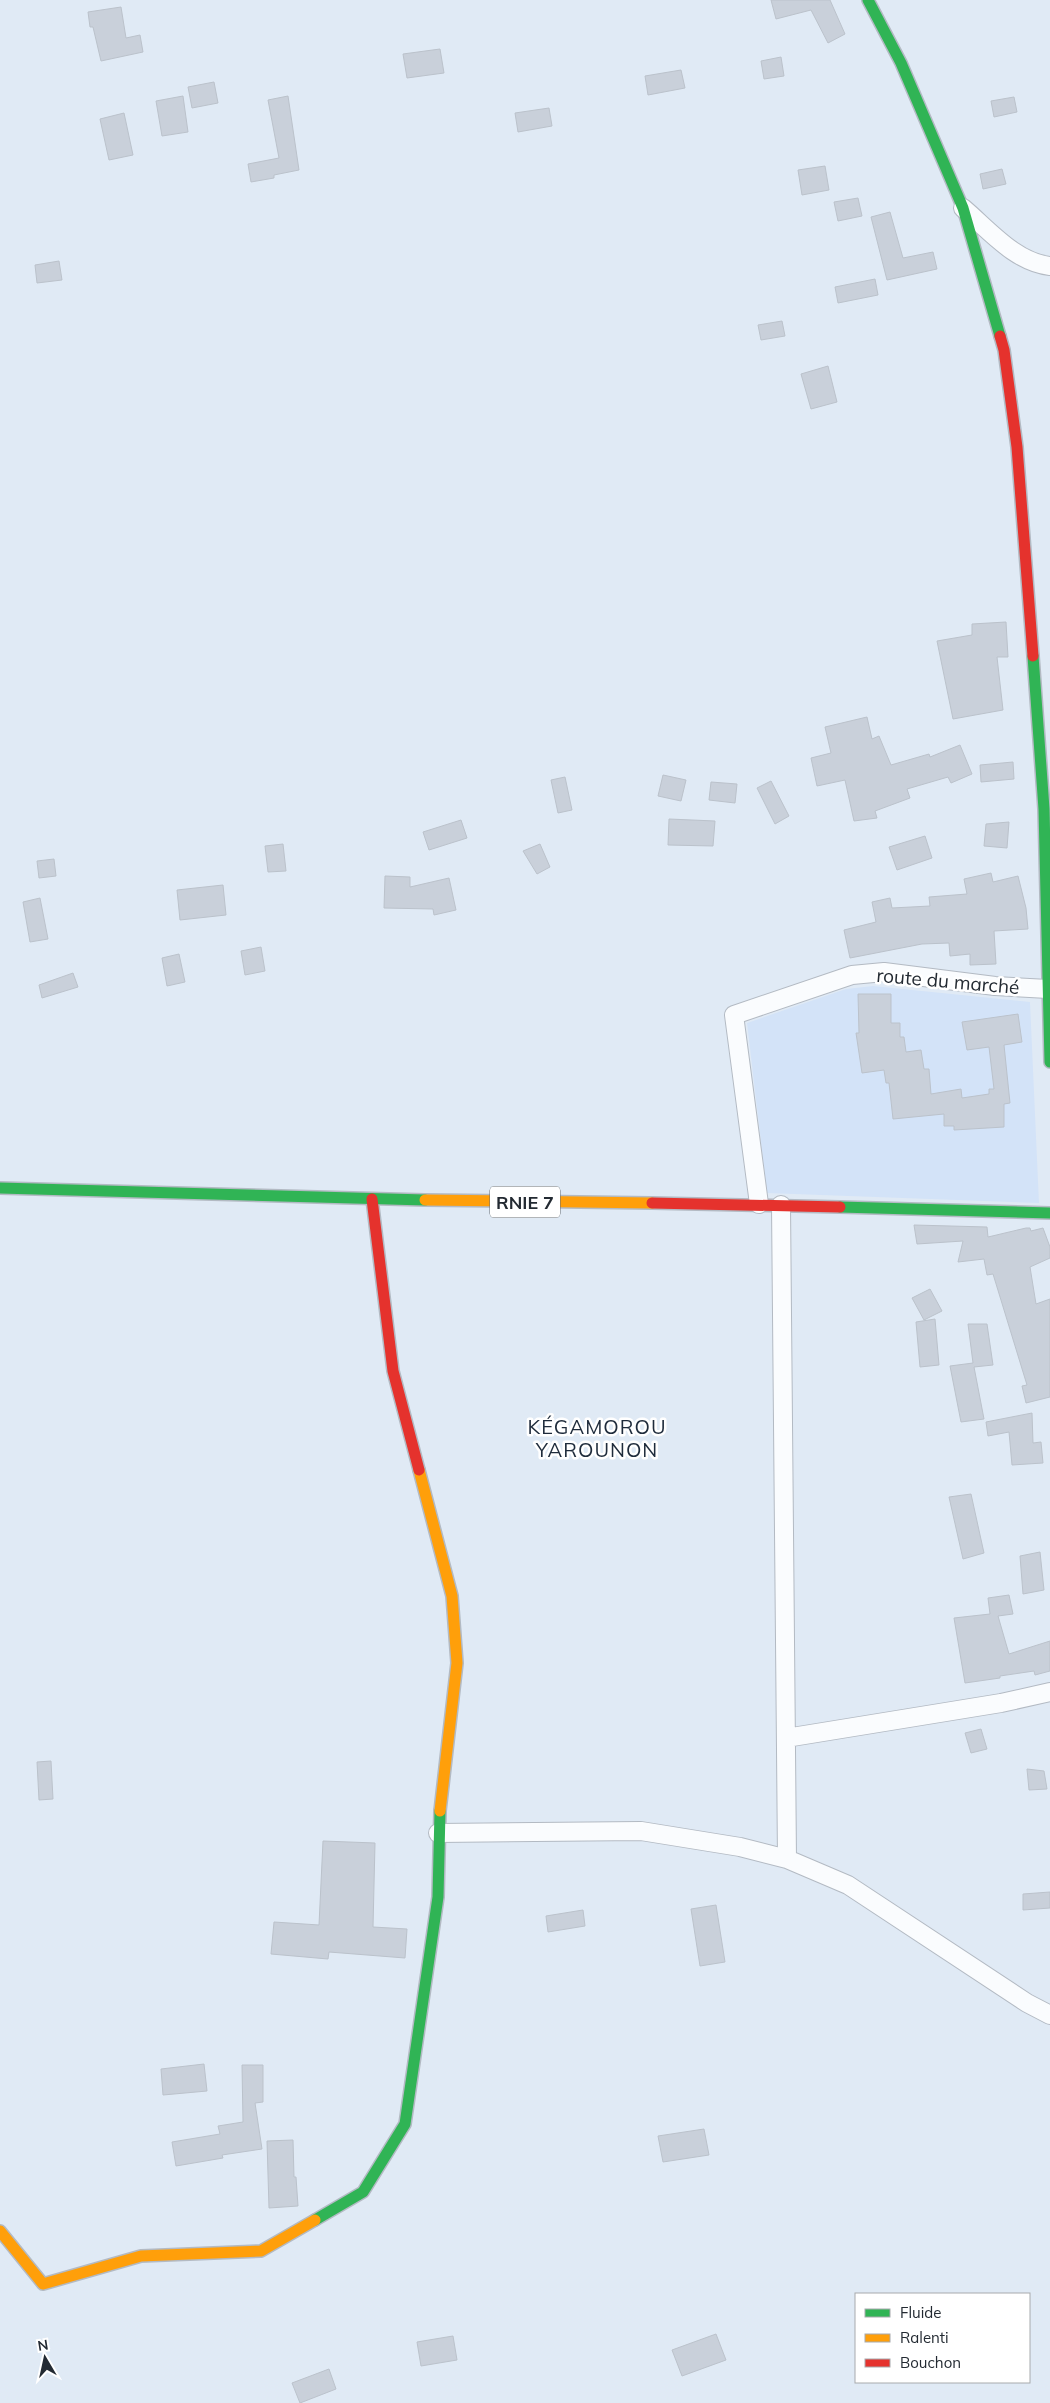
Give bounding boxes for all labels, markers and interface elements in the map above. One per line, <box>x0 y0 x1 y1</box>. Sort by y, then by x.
street label: route du marché <box>875 963 1021 999</box>
road number: RNIE 7 <box>490 1186 560 1218</box>
district label: KÉGAMOROU YAROUNON <box>527 1414 667 1462</box>
legend <box>855 2293 1030 2383</box>
text: Fluide <box>900 2303 941 2322</box>
text: Ralenti <box>900 2328 949 2347</box>
north arrow <box>20 2333 70 2383</box>
text: N <box>36 2335 50 2355</box>
text: Bouchon <box>900 2353 961 2372</box>

